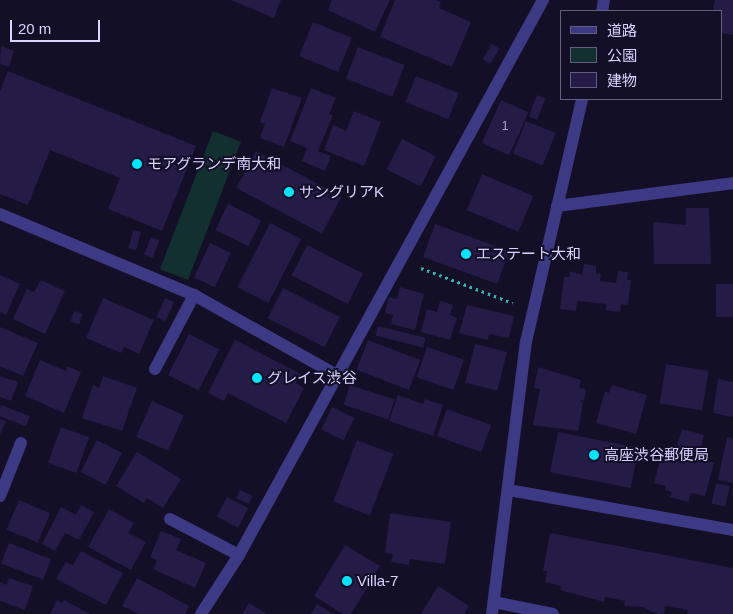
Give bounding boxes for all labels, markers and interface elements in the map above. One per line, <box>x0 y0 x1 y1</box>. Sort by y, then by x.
scale bar <box>12 10 102 42</box>
legend <box>560 10 723 100</box>
text: 20 m <box>18 20 51 37</box>
text: 道路 <box>607 22 637 39</box>
text: 公園 <box>607 47 637 64</box>
text: 建物 <box>607 72 637 89</box>
house number: 1 <box>502 120 508 134</box>
place label: モアグランデ南大和 <box>147 155 282 173</box>
marker: モアグランデ南大和 <box>131 158 143 170</box>
place label: サングリアK <box>299 183 384 201</box>
marker: サングリアK <box>283 186 295 198</box>
place label: エステート大和 <box>476 245 581 263</box>
marker: エステート大和 <box>460 248 472 260</box>
place label: グレイス渋谷 <box>267 369 357 387</box>
marker: グレイス渋谷 <box>251 372 263 384</box>
place label: 高座渋谷郵便局 <box>604 446 709 464</box>
marker: 高座渋谷郵便局 <box>588 449 600 461</box>
place label: Villa-7 <box>357 572 398 590</box>
marker: Villa-7 <box>341 575 353 587</box>

